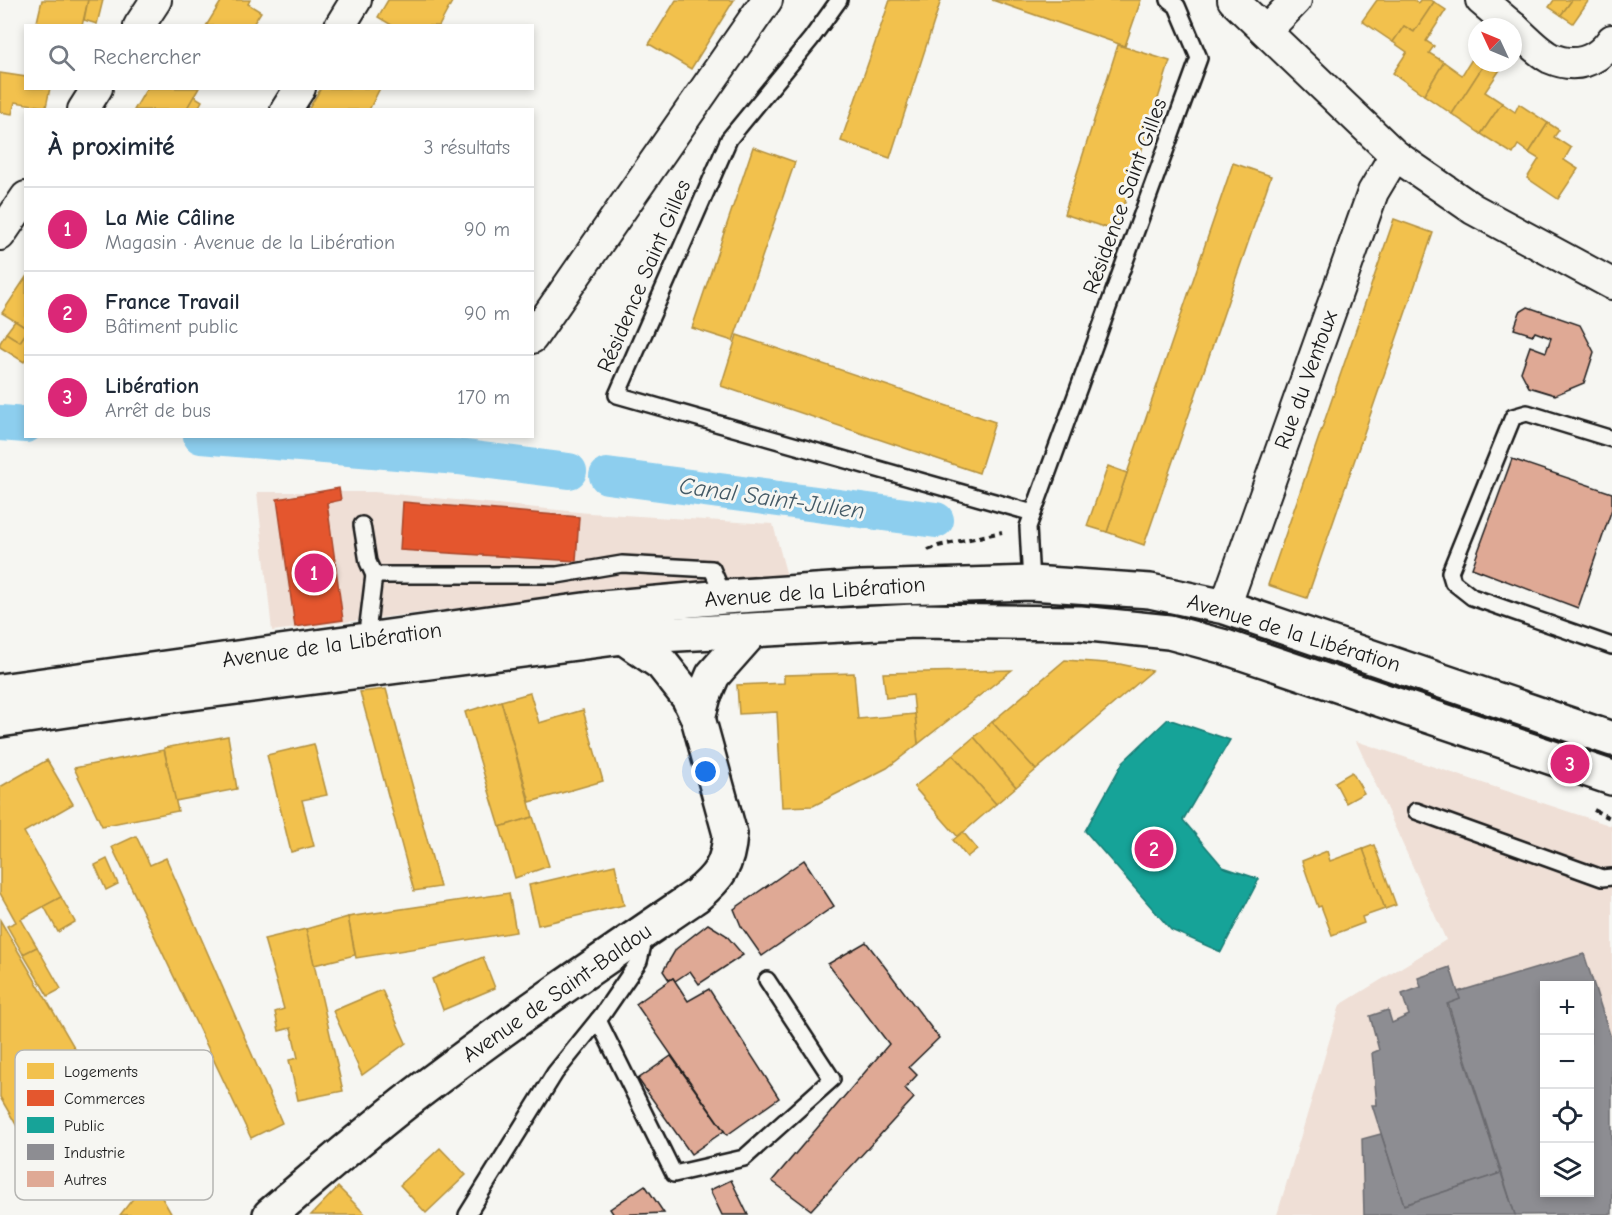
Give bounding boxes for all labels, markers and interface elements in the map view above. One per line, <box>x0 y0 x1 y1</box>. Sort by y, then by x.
north arrow <box>1468 18 1522 72</box>
search box <box>24 24 534 90</box>
icon: search <box>45 41 78 74</box>
text: Rechercher <box>93 44 201 70</box>
street label: Résidence Saint Gilles <box>1077 94 1173 298</box>
text: À proximité <box>48 132 175 162</box>
text: 3 résultats <box>423 136 510 159</box>
street label: Résidence Saint Gilles <box>592 176 696 376</box>
text: La Mie Câline <box>105 205 235 231</box>
text: 1 <box>64 218 71 241</box>
text: 90 m <box>464 218 510 241</box>
text: Magasin · Avenue de la Libération <box>105 231 395 254</box>
text: France Travail <box>105 289 240 315</box>
text: 2 <box>63 302 72 325</box>
text: 90 m <box>464 302 510 325</box>
street label: Rue du Ventoux <box>1269 307 1343 453</box>
text: Bâtiment public <box>105 315 238 338</box>
text: Libération <box>105 373 199 399</box>
text: 3 <box>63 386 72 409</box>
text: 170 m <box>457 386 510 409</box>
text: Arrêt de bus <box>105 399 211 422</box>
water label: Canal Saint-Julien <box>677 471 867 525</box>
pin: 1 <box>294 550 334 596</box>
street label: Avenue de la Libération <box>704 571 926 613</box>
street label: Avenue de la Libération <box>1184 588 1404 678</box>
street label: Avenue de la Libération <box>221 617 443 673</box>
pin: 3 <box>1550 742 1590 786</box>
your location <box>691 757 720 786</box>
pin: 2 <box>1134 826 1174 872</box>
street label: Avenue de Saint-Baldou <box>458 918 656 1068</box>
map controls <box>1540 981 1594 1197</box>
button: + <box>1540 981 1594 1035</box>
button: − <box>1540 1035 1594 1089</box>
legend <box>15 1050 213 1200</box>
text: Logements <box>64 1063 138 1081</box>
button: locate <box>1540 1089 1594 1143</box>
text: Commerces <box>64 1090 145 1108</box>
text: Public <box>64 1117 105 1135</box>
button: layers <box>1540 1143 1594 1197</box>
text: Industrie <box>64 1144 125 1162</box>
text: Autres <box>64 1171 107 1189</box>

